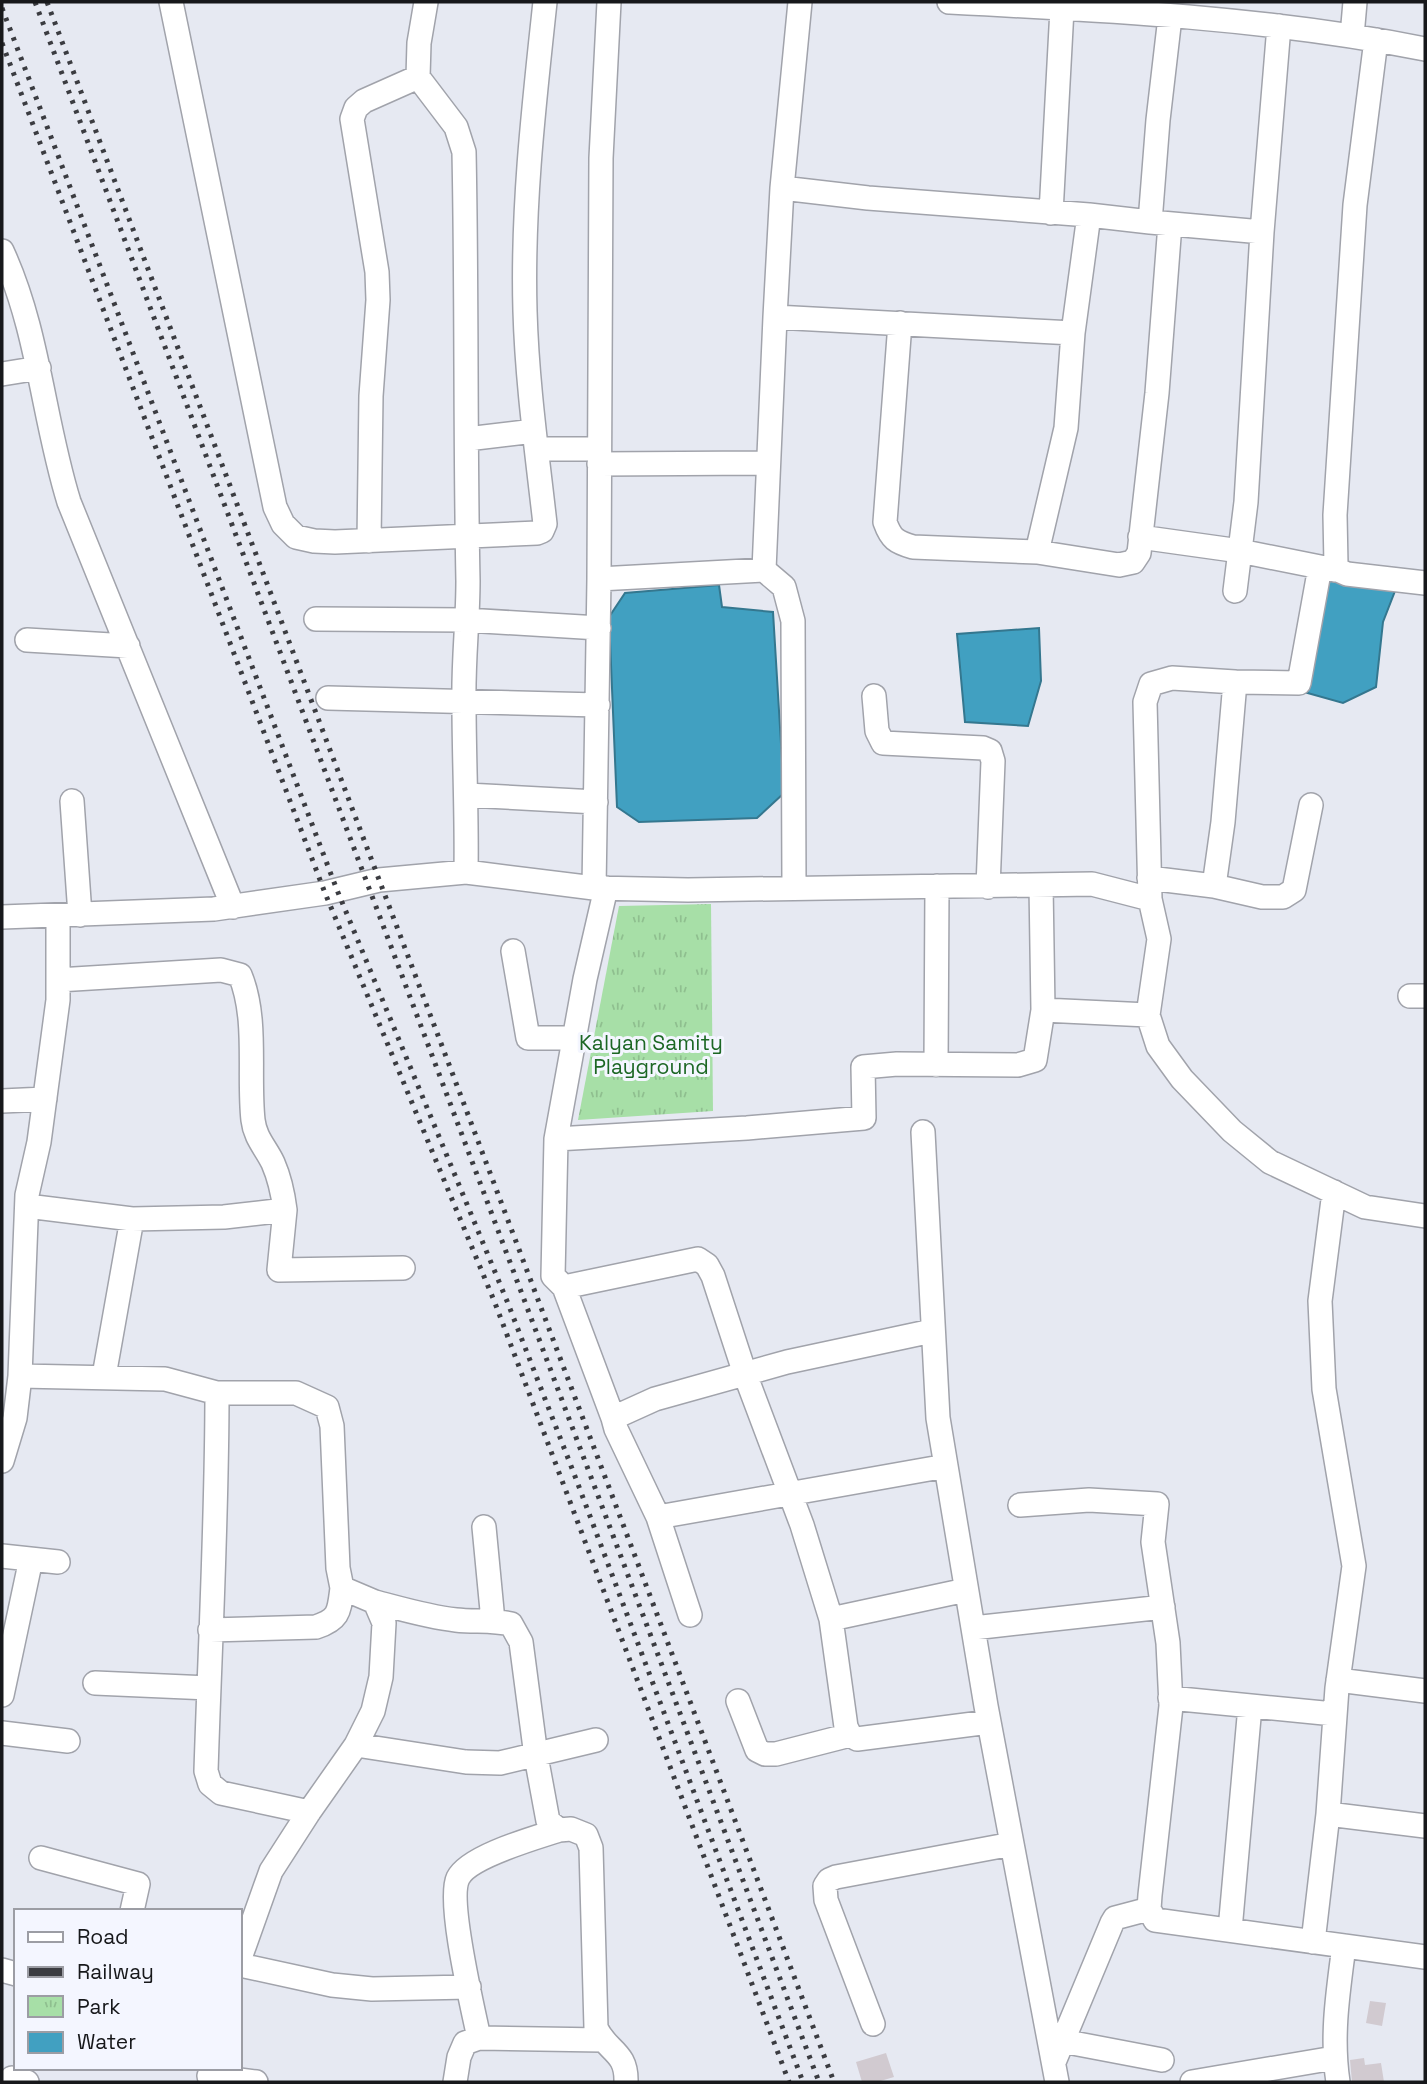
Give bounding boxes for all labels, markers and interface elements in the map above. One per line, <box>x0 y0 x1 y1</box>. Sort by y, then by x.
park label: Kalyan Samity Playground <box>579 1029 723 1080</box>
legend <box>14 1909 242 2070</box>
text: Road <box>77 1923 129 1950</box>
text: Railway <box>77 1958 154 1985</box>
text: Park <box>77 1993 121 2020</box>
text: Water <box>77 2028 136 2055</box>

